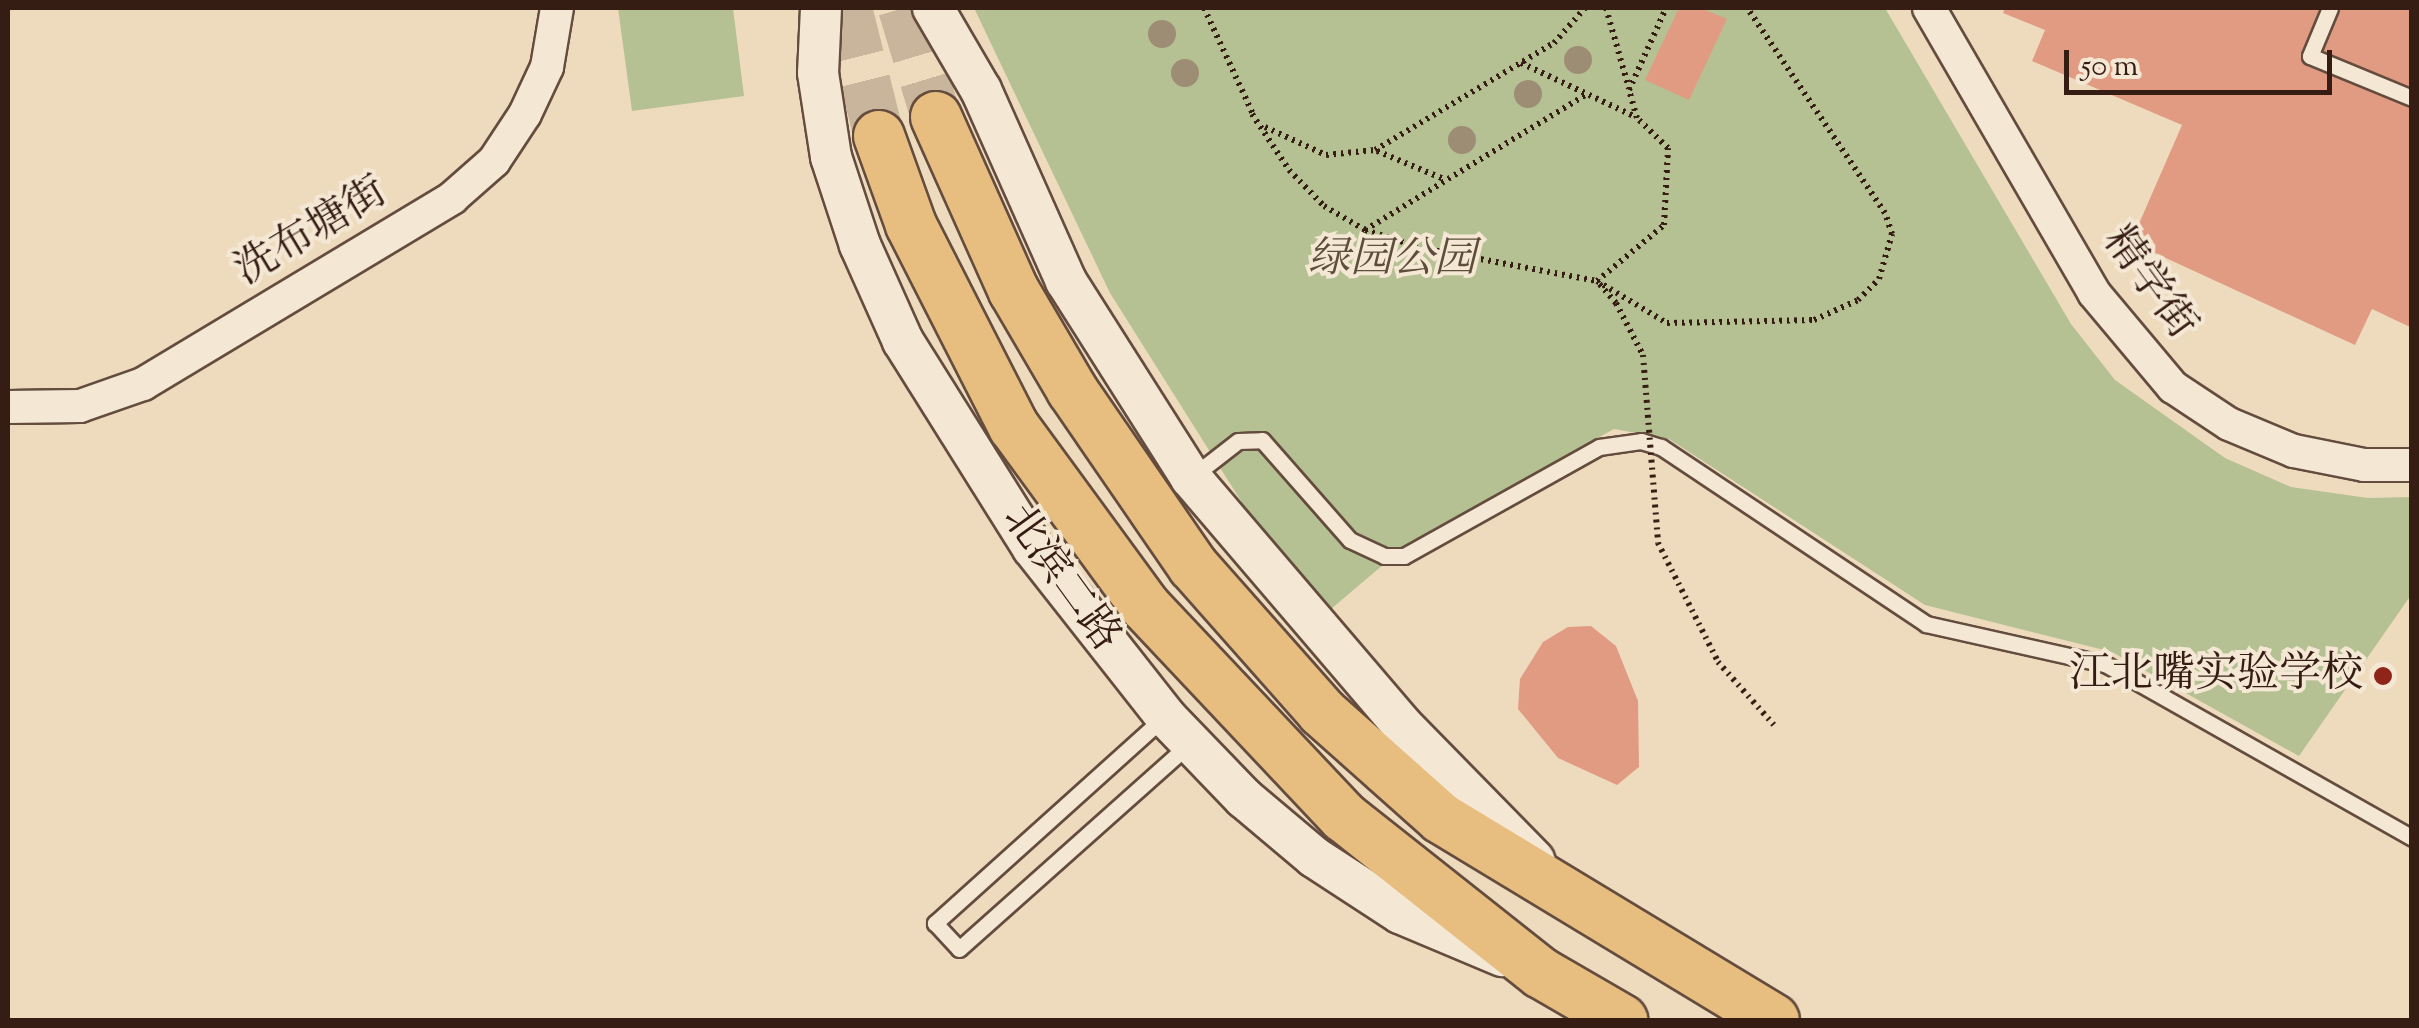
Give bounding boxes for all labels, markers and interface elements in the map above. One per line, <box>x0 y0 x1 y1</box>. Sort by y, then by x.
scale bar <box>2069 30 2336 92</box>
text: 50 m <box>2081 46 2138 89</box>
street label: 洗布塘街 <box>227 168 397 298</box>
street label: 精学街 <box>2091 218 2205 350</box>
park label: 绿园公园 <box>1308 236 1476 286</box>
street label: 北滨二路 <box>990 496 1130 662</box>
place label: 江北嘴实验学校 <box>2069 651 2363 701</box>
marker: 江北嘴实验学校 <box>2372 665 2394 687</box>

